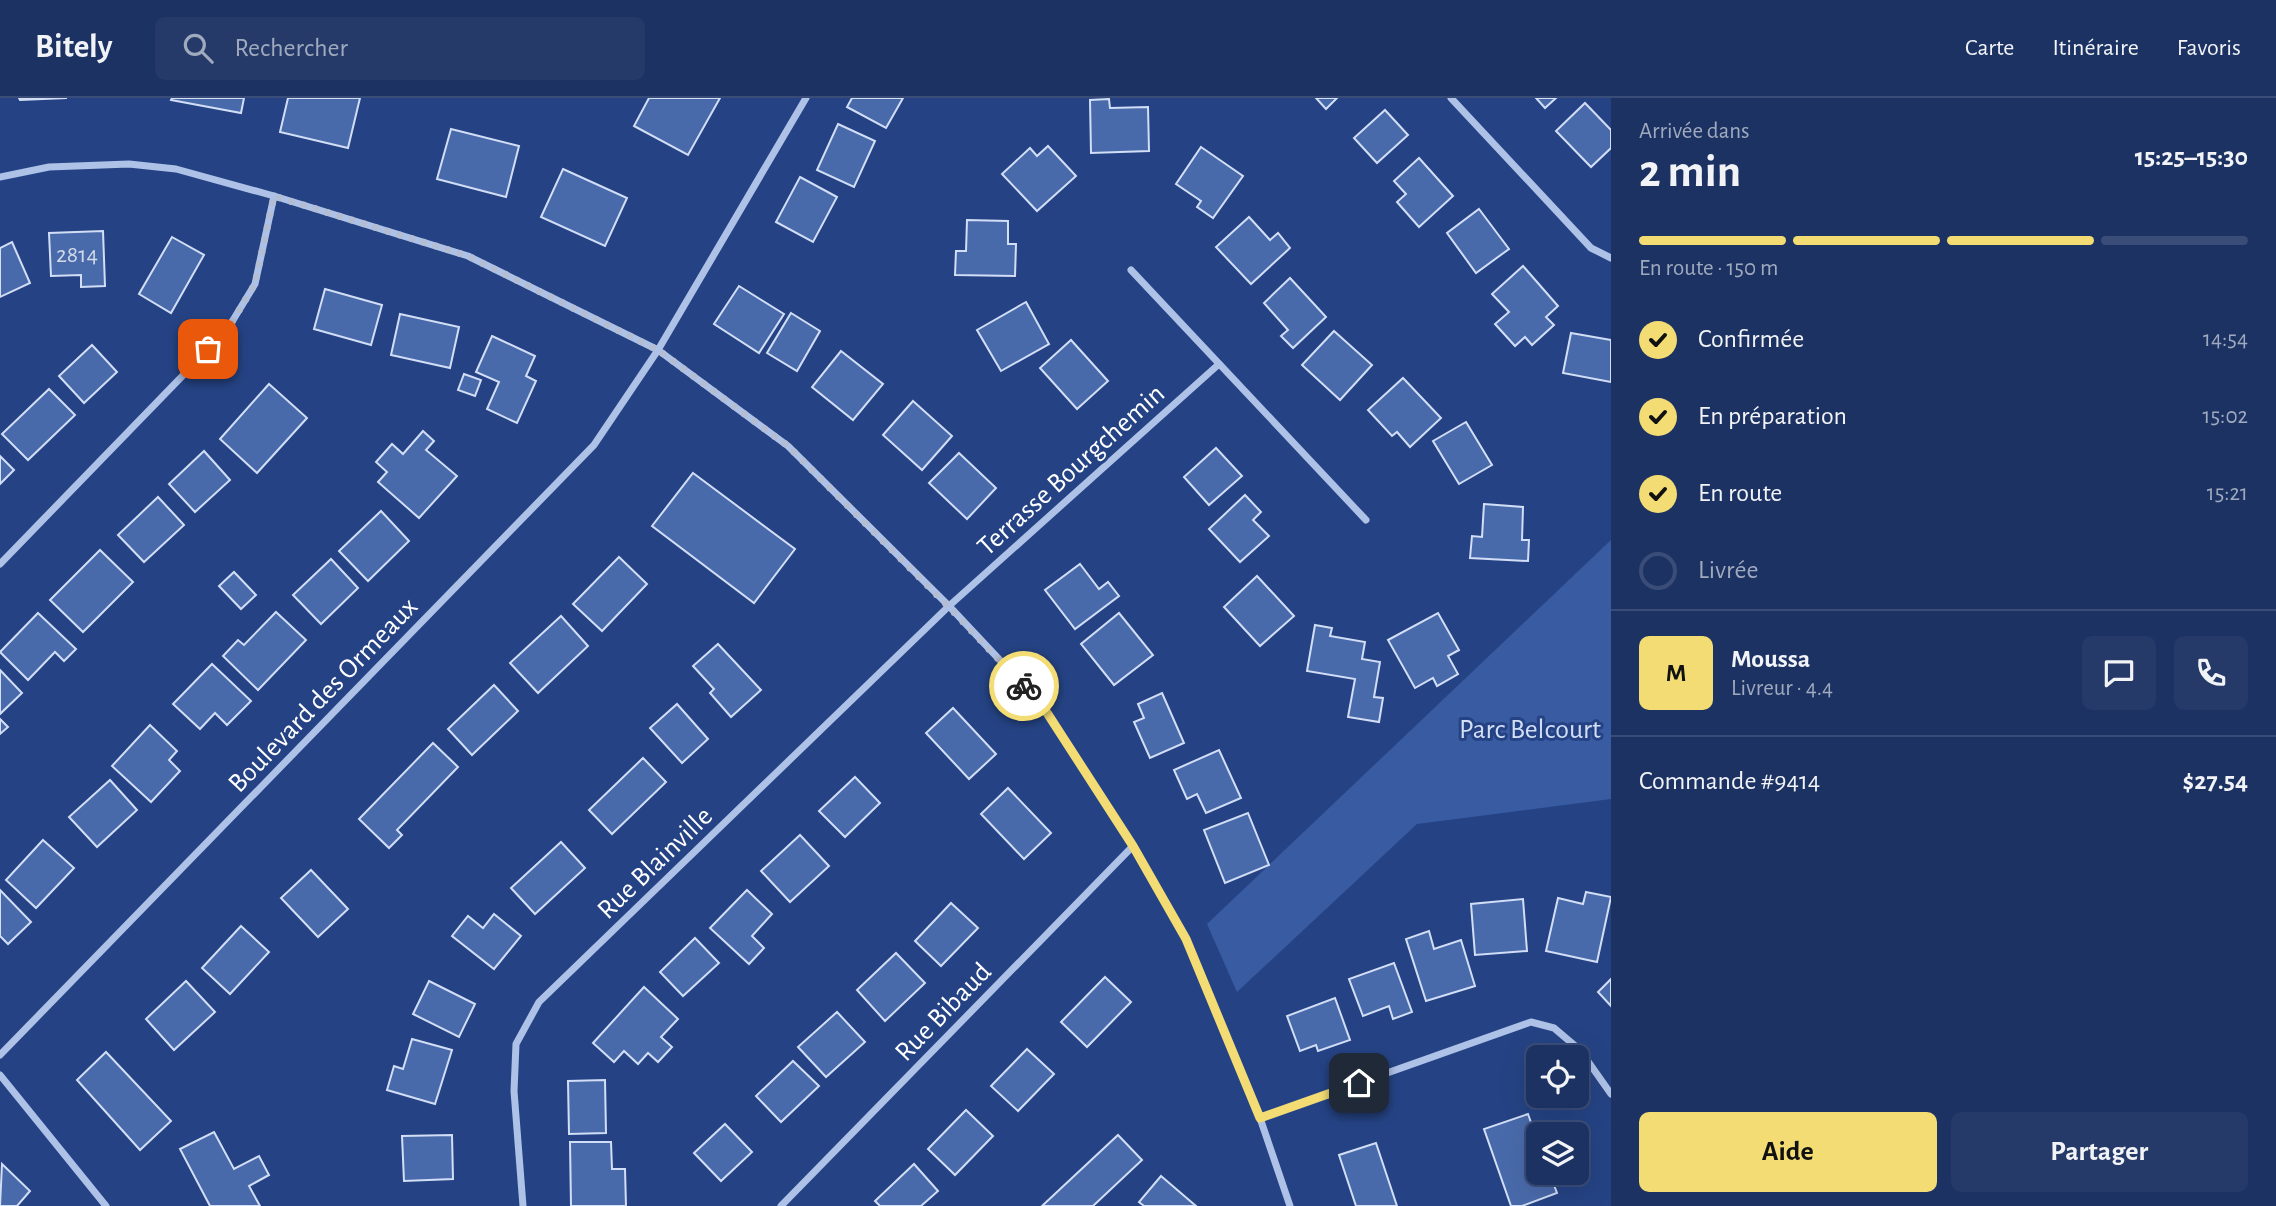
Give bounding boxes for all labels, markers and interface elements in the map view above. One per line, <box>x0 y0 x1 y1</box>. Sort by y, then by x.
search box <box>155 17 645 80</box>
icon: search <box>179 29 217 67</box>
text: Bitely <box>35 31 113 64</box>
text: Rechercher <box>235 35 348 61</box>
text: Carte <box>1965 36 2014 60</box>
text: Itinéraire <box>2052 36 2139 60</box>
text: Favoris <box>2177 36 2241 60</box>
text: Arrivée dans <box>1639 120 1750 143</box>
text: 15:25–15:30 <box>2135 144 2248 170</box>
text: 2 min <box>1639 149 1741 195</box>
house number: 2814 <box>56 243 98 267</box>
text: En route · 150 m <box>1639 257 1778 280</box>
pin <box>178 319 238 379</box>
icon: check <box>1639 321 1677 359</box>
text: Confirmée <box>1698 326 1804 352</box>
text: 14:54 <box>2203 328 2248 351</box>
icon: bag <box>189 330 227 368</box>
street label: Terrasse Bourgchemin <box>972 380 1170 561</box>
icon: check <box>1639 398 1677 436</box>
text: En préparation <box>1698 403 1847 429</box>
text: 15:02 <box>2203 405 2248 428</box>
icon: check <box>1639 475 1677 513</box>
text: En route <box>1698 480 1782 506</box>
text: 15:21 <box>2207 482 2248 505</box>
text: Livrée <box>1698 557 1758 583</box>
street label: Boulevard des Ormeaux <box>224 593 423 798</box>
button: chat <box>2082 636 2156 710</box>
button: phone <box>2174 636 2248 710</box>
text: Moussa <box>1731 646 1810 672</box>
courier <box>989 651 1059 721</box>
text: M <box>1666 660 1686 686</box>
icon: bike <box>1005 667 1043 705</box>
text: Livreur · 4.4 <box>1731 677 1833 700</box>
park label: Parc Belcourt <box>1459 716 1601 744</box>
text: Commande #9414 <box>1639 768 1820 794</box>
text: $27.54 <box>2183 768 2248 794</box>
street label: Rue Blainville <box>593 802 718 925</box>
street label: Rue Bibaud <box>890 958 997 1067</box>
map controls <box>1526 1045 1589 1185</box>
button: locate <box>1526 1045 1589 1108</box>
pin <box>1329 1053 1389 1113</box>
icon: home <box>1340 1064 1378 1102</box>
button: Aide <box>1639 1112 1937 1192</box>
button: Partager <box>1951 1112 2248 1192</box>
button: layers <box>1526 1122 1589 1185</box>

